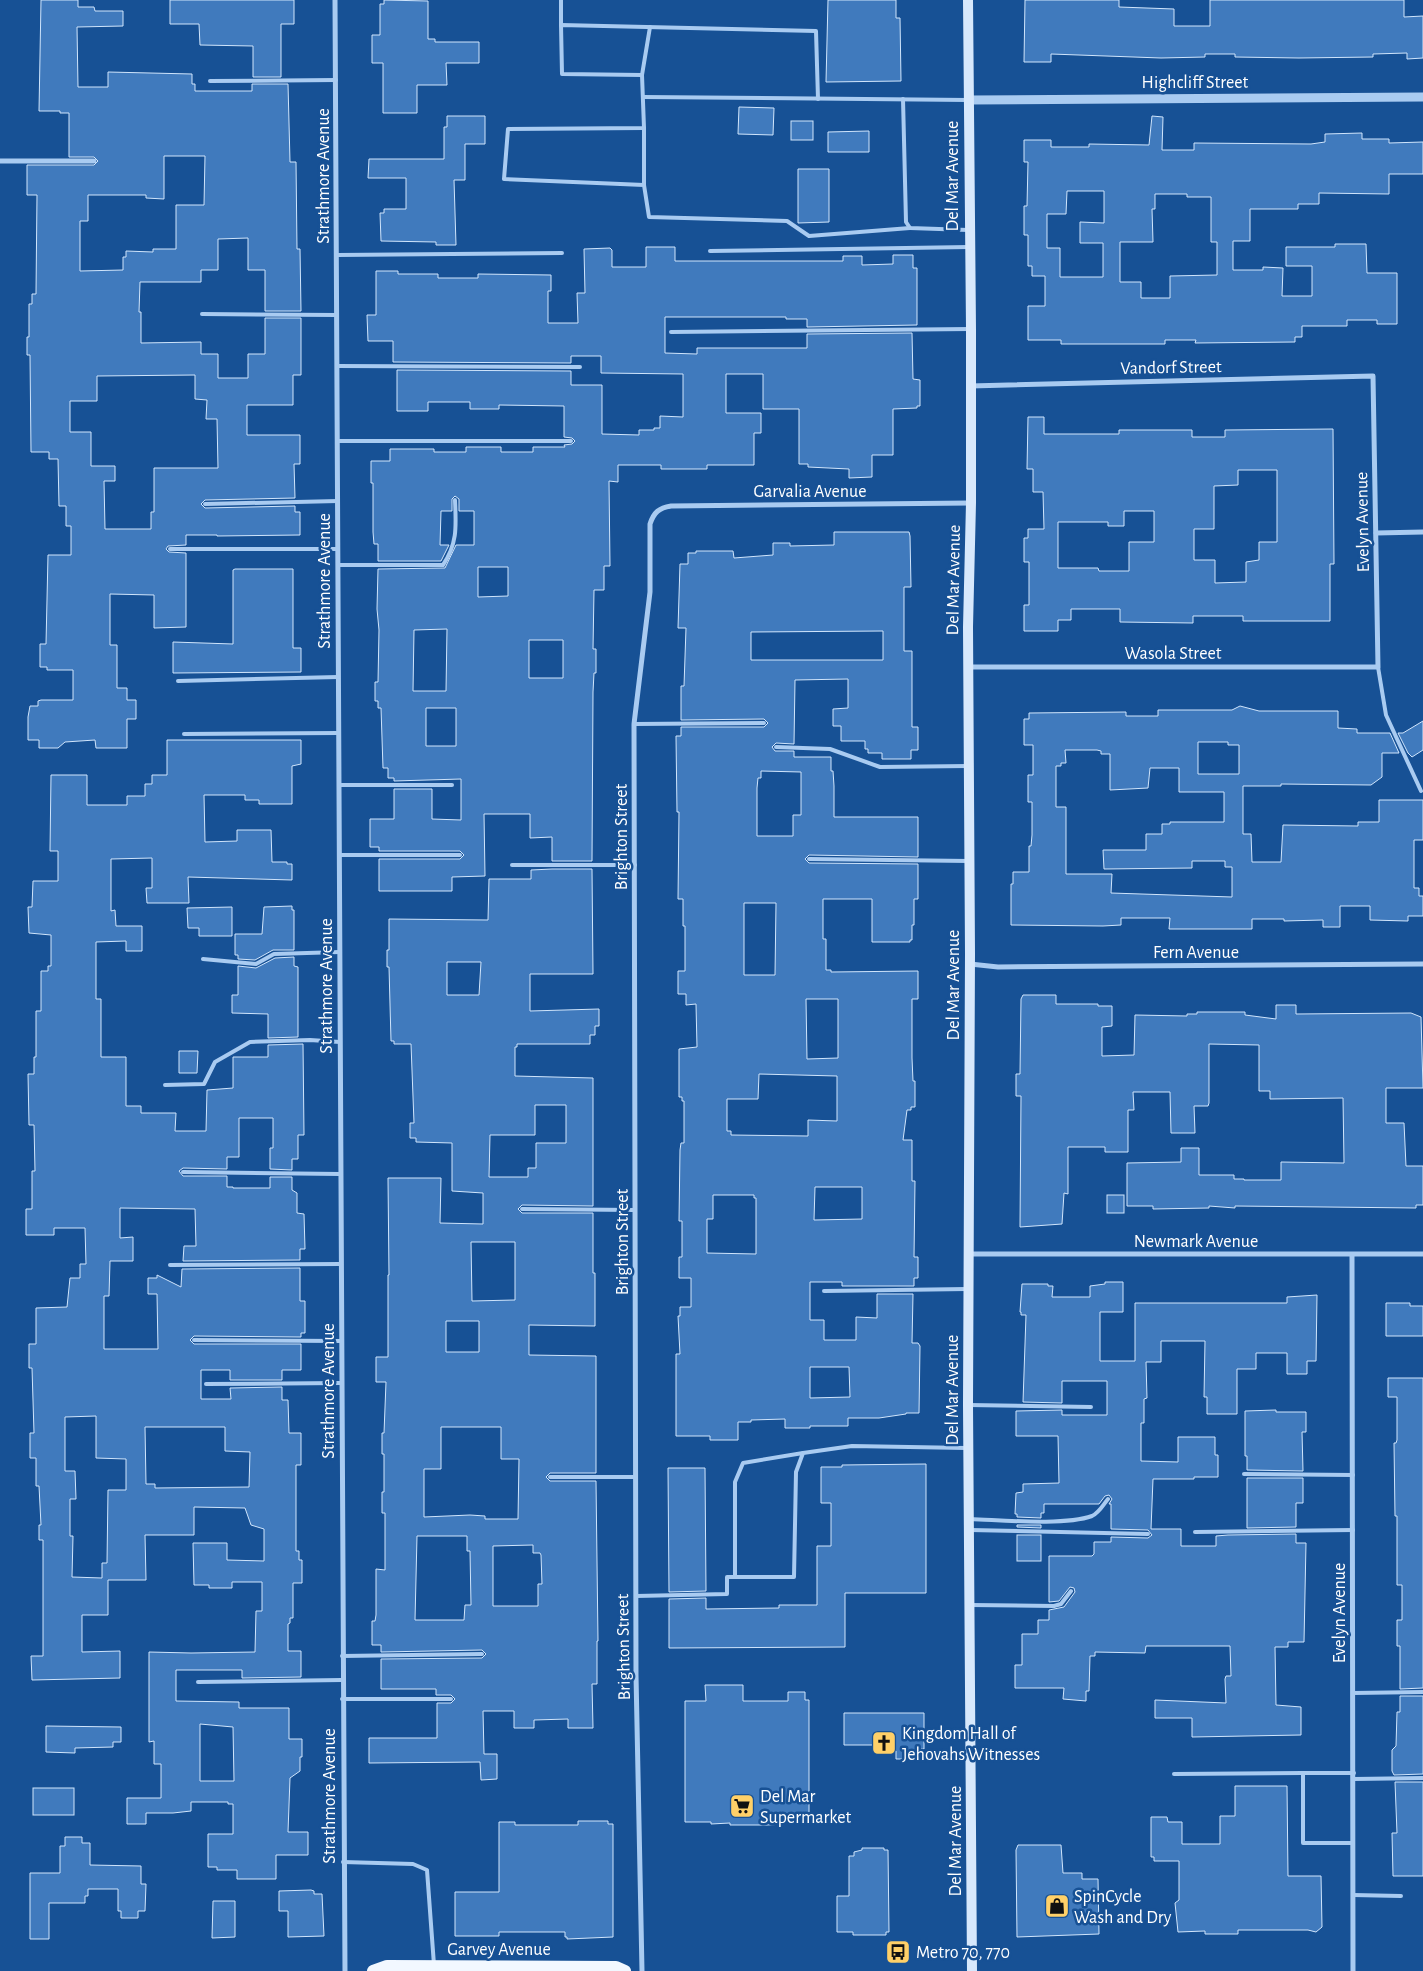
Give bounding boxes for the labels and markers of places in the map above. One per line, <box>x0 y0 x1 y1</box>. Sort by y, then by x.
place label: Kingdom Hall of Jehovahs Witnesses <box>902 1725 1040 1764</box>
church icon: Kingdom Hall of Jehovahs Witnesses <box>871 1730 897 1756</box>
place label: Del Mar Supermarket <box>760 1788 852 1827</box>
supermarket icon: Del Mar Supermarket <box>729 1793 755 1819</box>
place label: SpinCycle Wash and Dry <box>1074 1888 1172 1927</box>
shop icon: SpinCycle Wash and Dry <box>1044 1893 1070 1919</box>
bus stop icon: Metro 70, 770 <box>885 1939 911 1965</box>
place label: Metro 70, 770 <box>916 1944 1010 1962</box>

